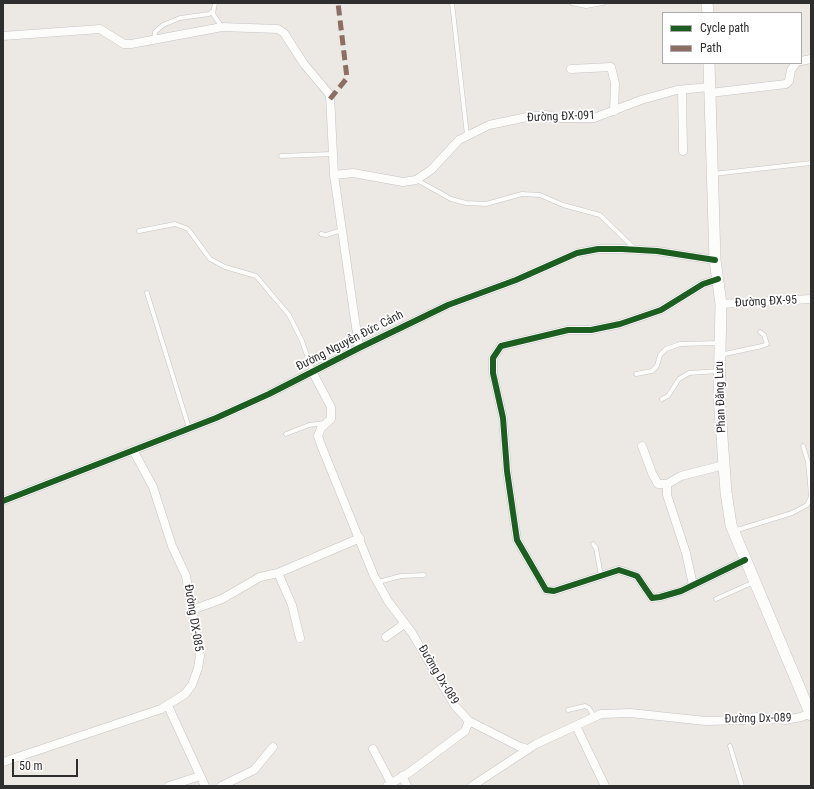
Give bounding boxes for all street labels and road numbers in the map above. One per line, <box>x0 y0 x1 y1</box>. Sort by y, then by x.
street label: Đường ĐX-091 <box>527 109 595 125</box>
street label: Đường ĐX-95 <box>735 293 797 311</box>
street label: Đường Nguyễn Đức Cảnh <box>294 308 406 374</box>
street label: Phan Đăng Lưu <box>713 361 729 433</box>
street label: Đường DX-085 <box>181 583 205 653</box>
street label: Đường Dx-089 <box>415 643 461 707</box>
street label: Đường Dx-089 <box>724 711 792 727</box>

